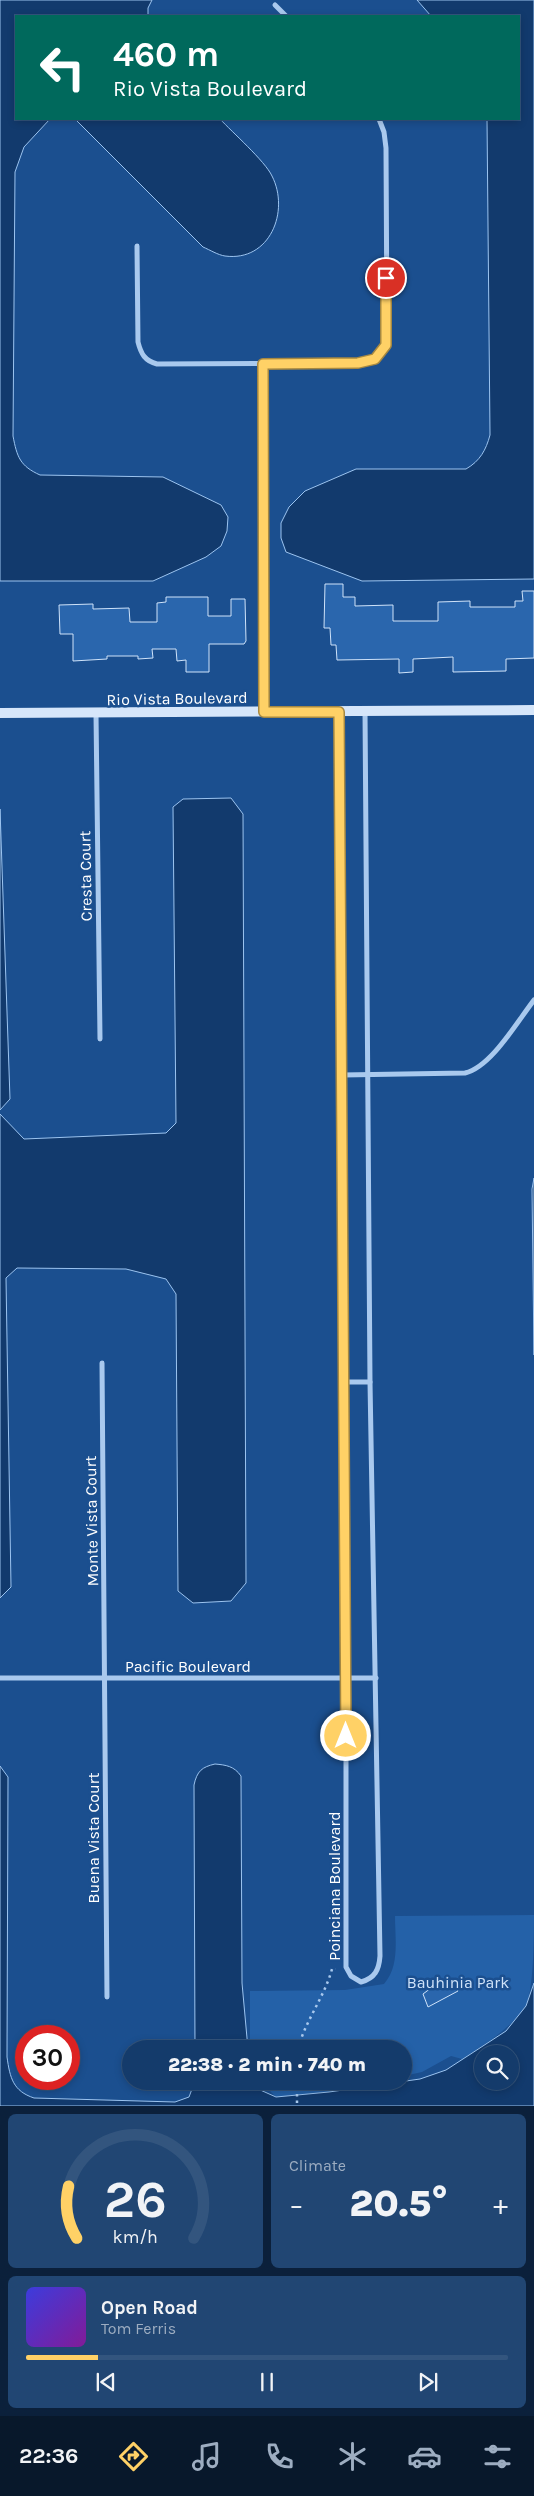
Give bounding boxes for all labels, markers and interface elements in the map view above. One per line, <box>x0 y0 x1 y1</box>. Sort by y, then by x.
text: 460 m <box>113 34 219 75</box>
icon: left <box>30 35 95 100</box>
text: Rio Vista Boulevard <box>113 76 307 102</box>
pin <box>365 257 407 299</box>
icon: arrive <box>372 264 400 292</box>
street label: Rio Vista Boulevard <box>106 688 248 709</box>
street label: Cresta Court <box>75 830 96 922</box>
street label: Monte Vista Court <box>81 1455 102 1587</box>
street label: Pacific Boulevard <box>125 1657 251 1676</box>
position arrow <box>319 1709 371 1761</box>
street label: Buena Vista Court <box>84 1773 103 1903</box>
street label: Poinciana Boulevard <box>325 1811 344 1961</box>
park label: Bauhinia Park <box>407 1973 509 1992</box>
speed limit sign: 30 <box>15 2025 80 2090</box>
map controls <box>474 2045 519 2090</box>
button: search <box>474 2045 519 2090</box>
text: 22:38 · 2 min · 740 m <box>168 2054 366 2076</box>
text: Climate <box>289 2156 346 2175</box>
text: 26 <box>104 2169 167 2230</box>
text: 20.5° <box>349 2181 448 2226</box>
text: − <box>289 2188 304 2221</box>
text: + <box>493 2188 508 2221</box>
text: km/h <box>113 2227 158 2248</box>
text: Open Road <box>101 2297 198 2319</box>
text: Tom Ferris <box>101 2319 176 2338</box>
icon: previous <box>92 2368 120 2396</box>
icon: pause <box>253 2368 281 2396</box>
icon: next <box>414 2368 442 2396</box>
icon: directions <box>116 2439 151 2474</box>
icon: music <box>189 2439 224 2474</box>
icon: phone <box>262 2439 297 2474</box>
icon: climate <box>335 2439 370 2474</box>
icon: car <box>407 2439 442 2474</box>
icon: filters <box>480 2439 515 2474</box>
text: 22:36 <box>19 2443 78 2469</box>

